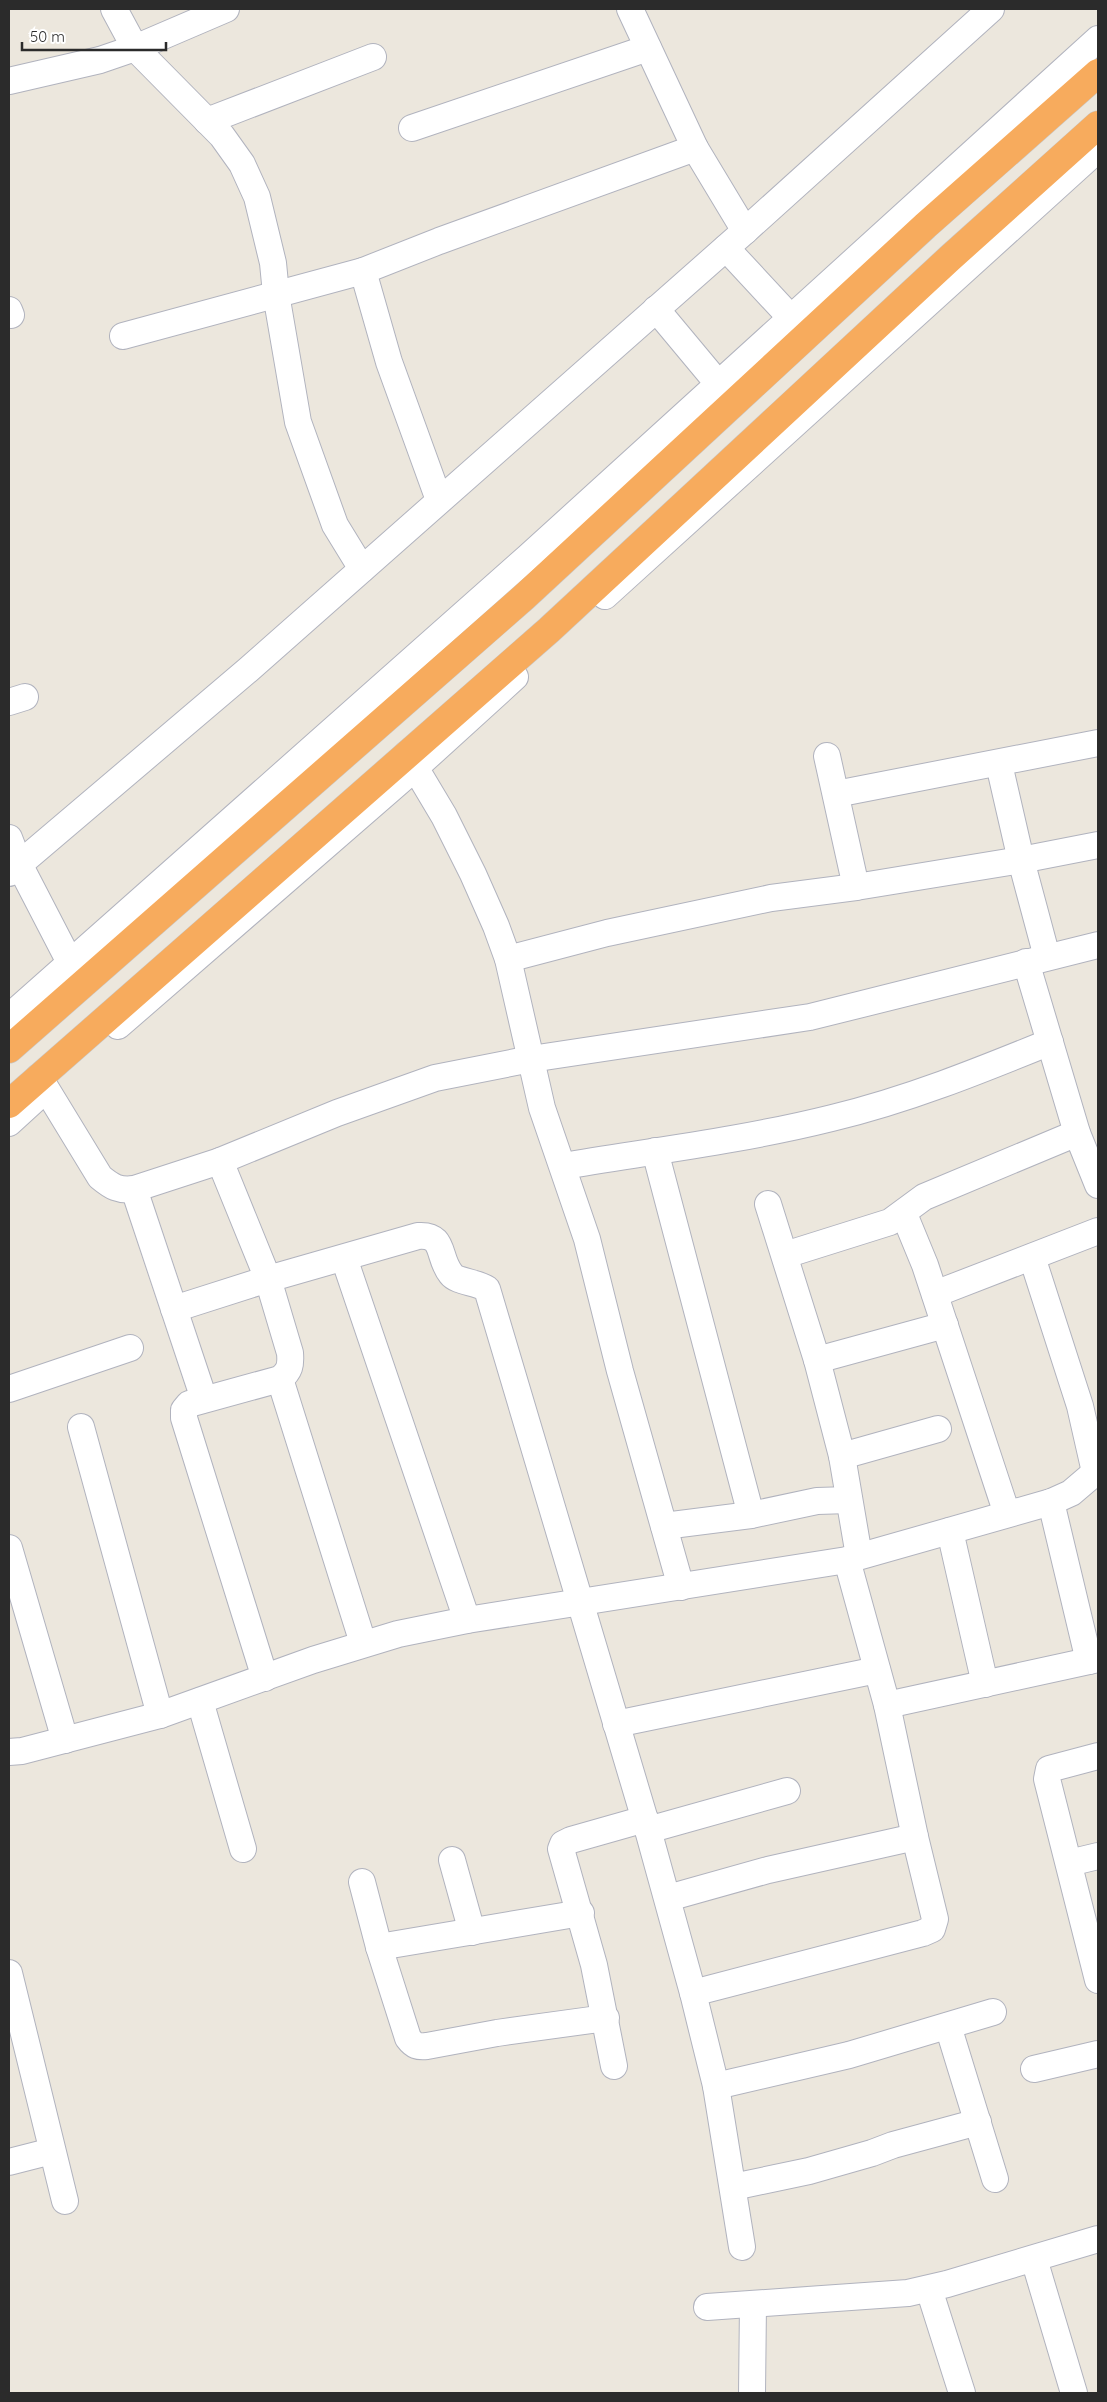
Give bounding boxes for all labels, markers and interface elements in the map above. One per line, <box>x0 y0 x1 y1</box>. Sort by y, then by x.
scale bar <box>22 20 166 52</box>
text: 50 m <box>30 27 65 46</box>

